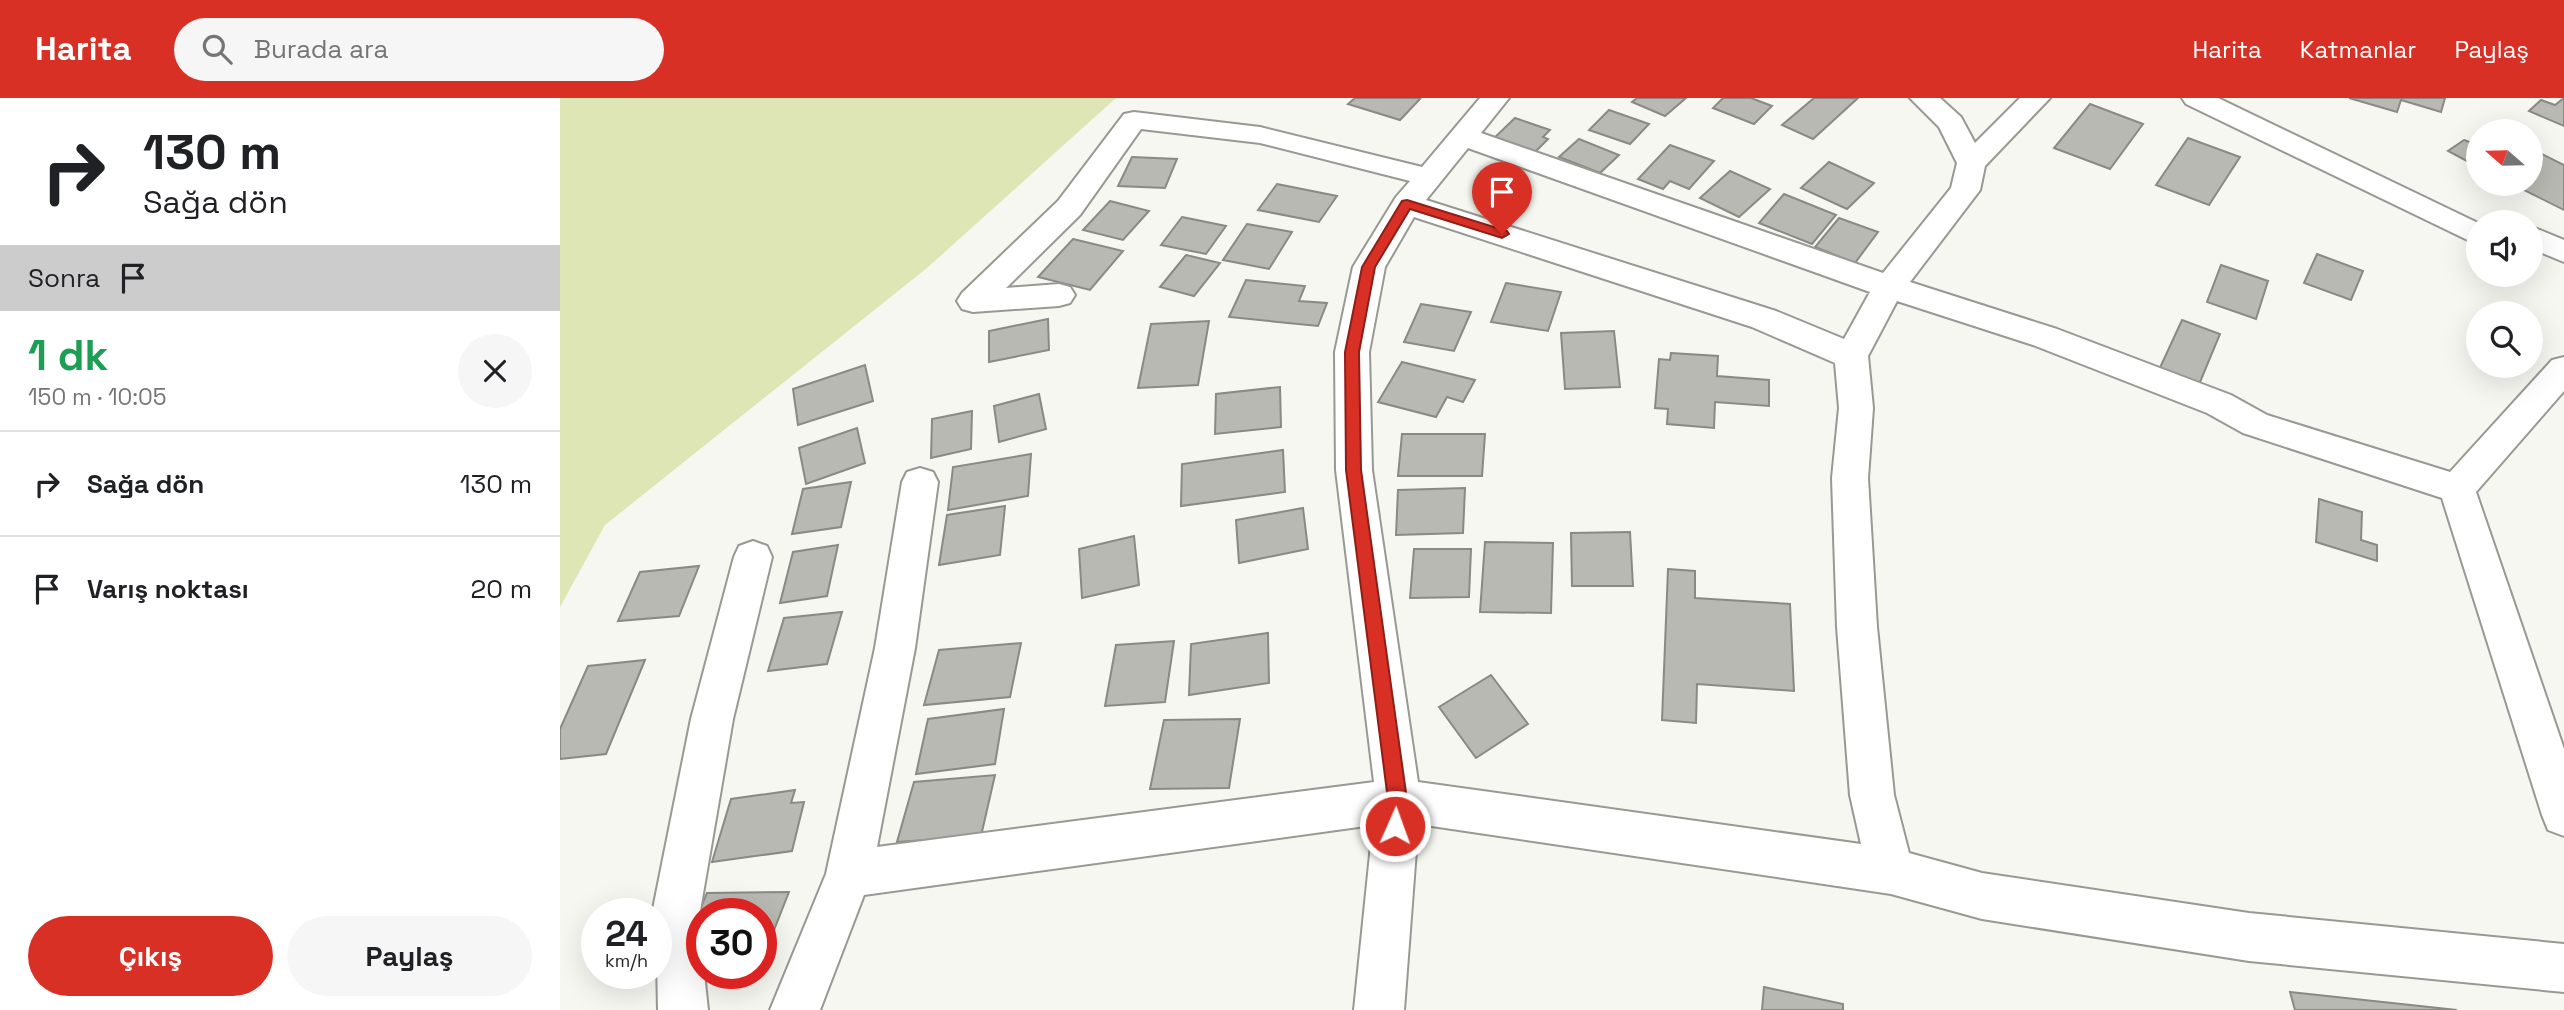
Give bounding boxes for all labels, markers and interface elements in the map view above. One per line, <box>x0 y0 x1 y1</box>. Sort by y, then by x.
search box <box>174 18 664 81</box>
text: Harita <box>35 28 132 70</box>
icon: search <box>198 30 236 68</box>
text: Burada ara <box>254 32 388 66</box>
text: Harita <box>2193 34 2262 65</box>
text: Katmanlar <box>2300 34 2416 65</box>
text: Paylaş <box>2454 34 2529 65</box>
north arrow <box>2466 119 2543 196</box>
map controls <box>2466 119 2543 378</box>
text: 130 m <box>143 121 281 183</box>
icon: right <box>28 126 119 217</box>
pin <box>1472 162 1532 234</box>
icon: arrive <box>1483 173 1521 211</box>
text: Sağa dön <box>143 182 288 222</box>
button: sound <box>2466 210 2543 287</box>
icon: arrive <box>114 259 152 297</box>
text: Sonra <box>28 261 100 295</box>
button: search <box>2466 301 2543 378</box>
text: 1 dk <box>28 329 108 382</box>
button: close <box>458 334 532 408</box>
text: 150 m · 10:05 <box>28 382 167 412</box>
icon: right <box>28 465 66 503</box>
text: Sağa dön <box>87 467 204 501</box>
text: 130 m <box>460 467 532 501</box>
icon: arrive <box>28 570 66 608</box>
text: Varış noktası <box>87 572 249 606</box>
text: 20 m <box>471 572 532 606</box>
position arrow <box>1358 789 1432 863</box>
speed limit sign: 30 <box>686 898 777 989</box>
text: 24 <box>605 912 648 956</box>
button: Çıkış <box>28 916 273 996</box>
button: Paylaş <box>287 916 532 996</box>
text: km/h <box>605 949 648 972</box>

